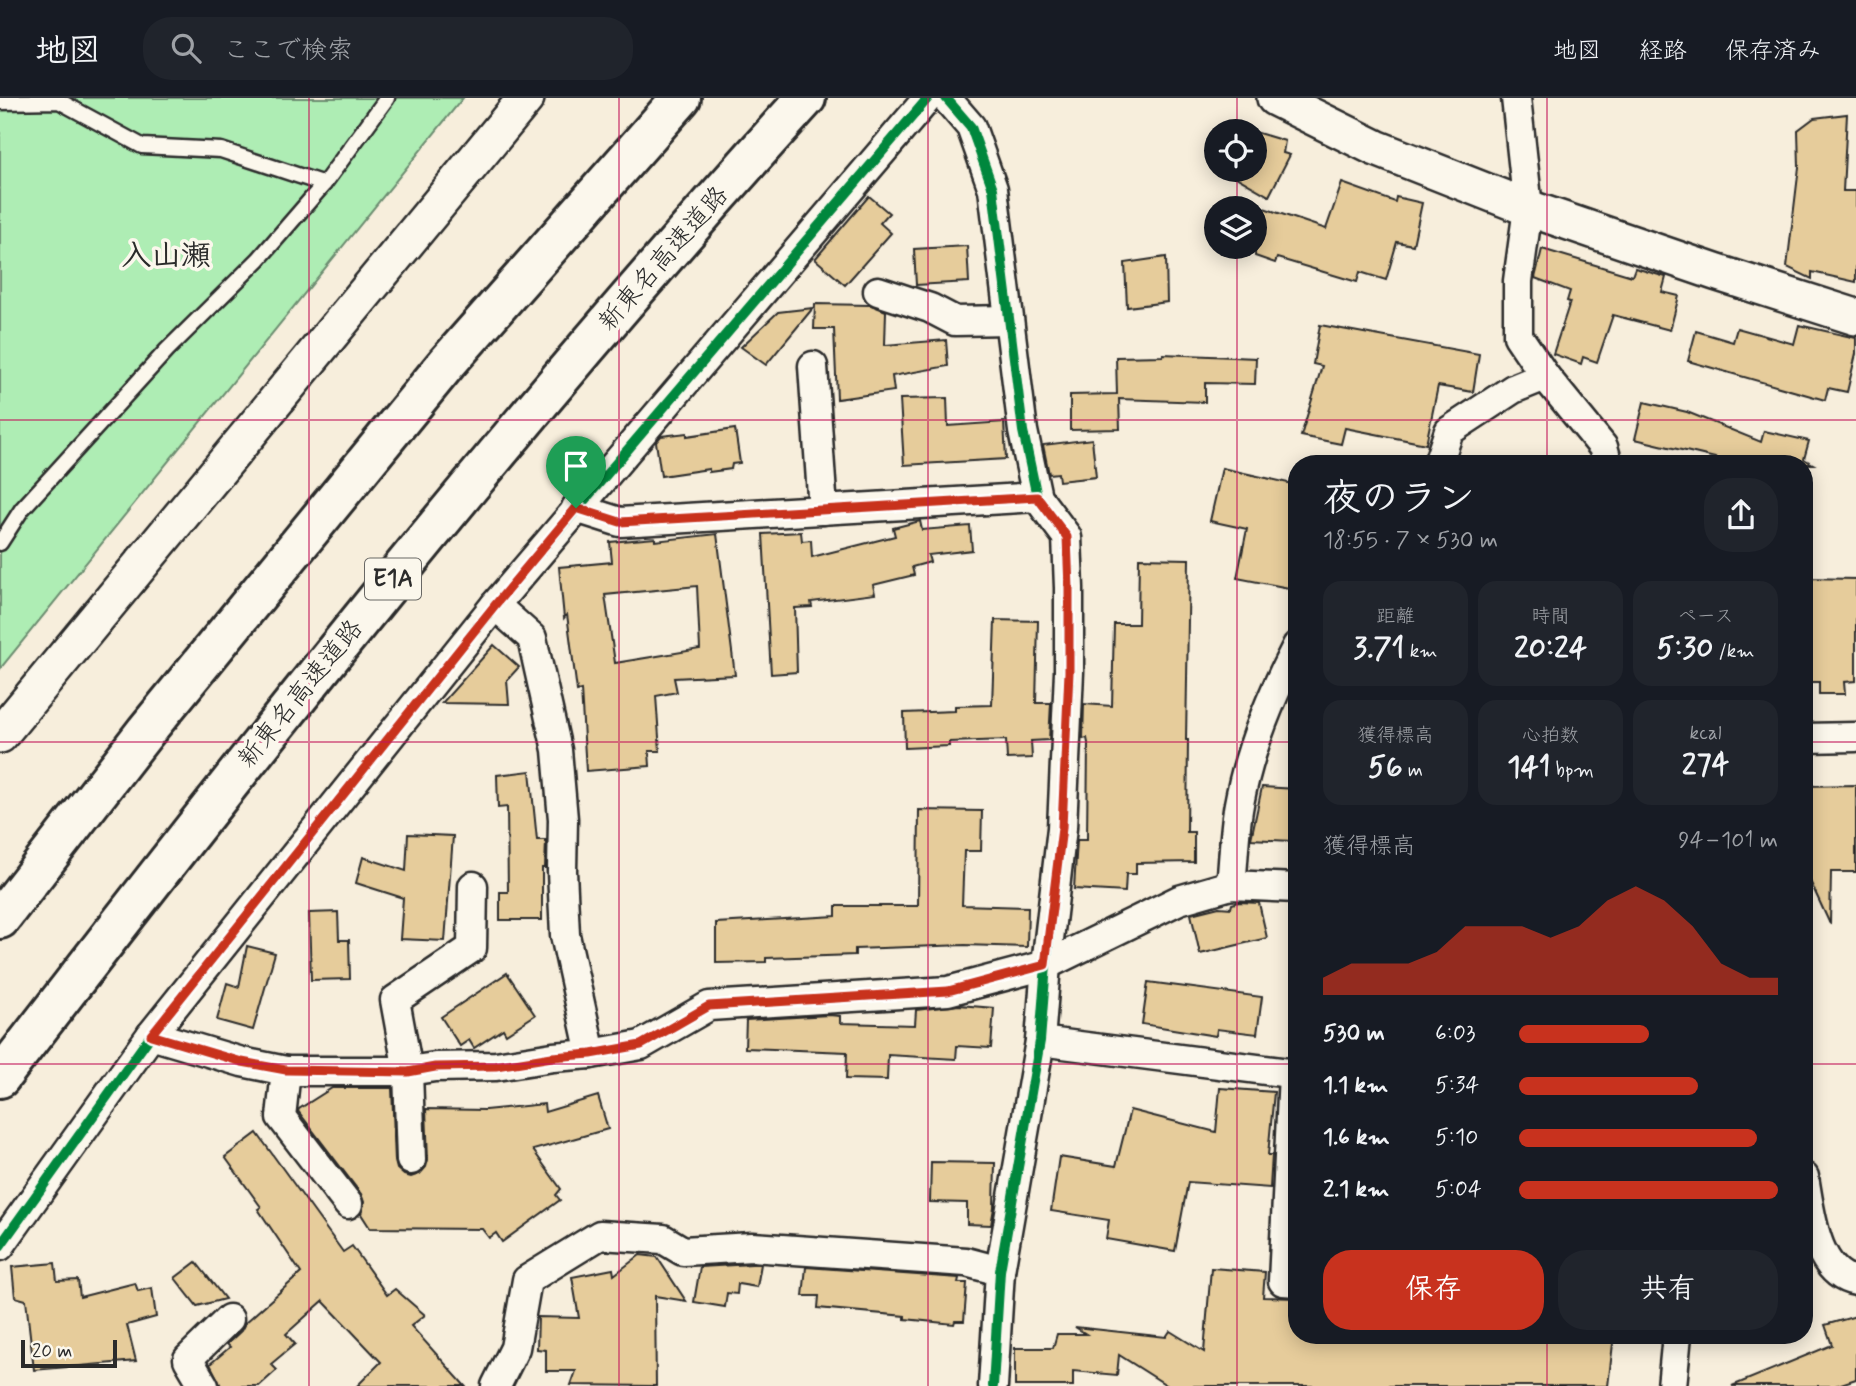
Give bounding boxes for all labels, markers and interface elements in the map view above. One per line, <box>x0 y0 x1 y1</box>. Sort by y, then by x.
search box <box>143 17 633 80</box>
icon: search <box>167 29 205 67</box>
text: 地図 <box>35 30 101 74</box>
text: ここで検索 <box>223 34 353 68</box>
text: 地図 <box>1553 36 1601 67</box>
text: 経路 <box>1639 36 1687 67</box>
text: 保存済み <box>1725 36 1821 67</box>
map controls <box>1204 119 1267 259</box>
button: locate <box>1204 119 1267 182</box>
street label: 新東名高速道路 <box>591 179 737 339</box>
button: layers <box>1204 196 1267 259</box>
district label: 入山瀬 <box>121 237 211 276</box>
pin <box>546 436 606 508</box>
icon: arrive <box>557 447 595 485</box>
text: 夜のラン <box>1323 475 1475 524</box>
button: share <box>1704 478 1778 552</box>
text: 18:55 · 7 × 530 m <box>1323 526 1498 556</box>
road number: E1A <box>365 558 421 600</box>
text: 距離 <box>1376 604 1415 629</box>
text: 時間 <box>1531 604 1570 629</box>
text: ペース <box>1678 604 1733 629</box>
street label: 新東名高速道路 <box>231 613 371 775</box>
text: 3.71 <box>1354 629 1405 668</box>
text: 20:24 <box>1514 629 1587 668</box>
text: 5:30 <box>1657 629 1713 668</box>
text: km <box>1405 639 1437 664</box>
text: /km <box>1713 639 1754 664</box>
text: kcal <box>1690 721 1721 746</box>
text: 獲得標高 <box>1357 723 1434 748</box>
text: 心拍数 <box>1522 723 1579 748</box>
text: 274 <box>1682 746 1729 785</box>
text: 56 <box>1368 748 1403 787</box>
text: 141 <box>1507 748 1550 787</box>
text: m <box>1403 758 1423 783</box>
text: bpm <box>1550 758 1594 783</box>
text: 94–101 m <box>1678 826 1778 856</box>
text: 獲得標高 <box>1323 832 1415 862</box>
text: 530 m <box>1323 1019 1385 1049</box>
text: 6:03 <box>1435 1019 1476 1049</box>
text: 1.1 km <box>1323 1071 1388 1101</box>
text: 5:34 <box>1435 1071 1479 1101</box>
text: 1.6 km <box>1323 1123 1390 1153</box>
text: 5:10 <box>1435 1123 1478 1153</box>
text: 2.1 km <box>1323 1175 1389 1205</box>
text: 5:04 <box>1435 1175 1482 1205</box>
button: 保存 <box>1323 1250 1544 1330</box>
button: 共有 <box>1558 1250 1778 1330</box>
scale bar <box>21 1337 117 1369</box>
text: 20 m <box>32 1339 72 1364</box>

